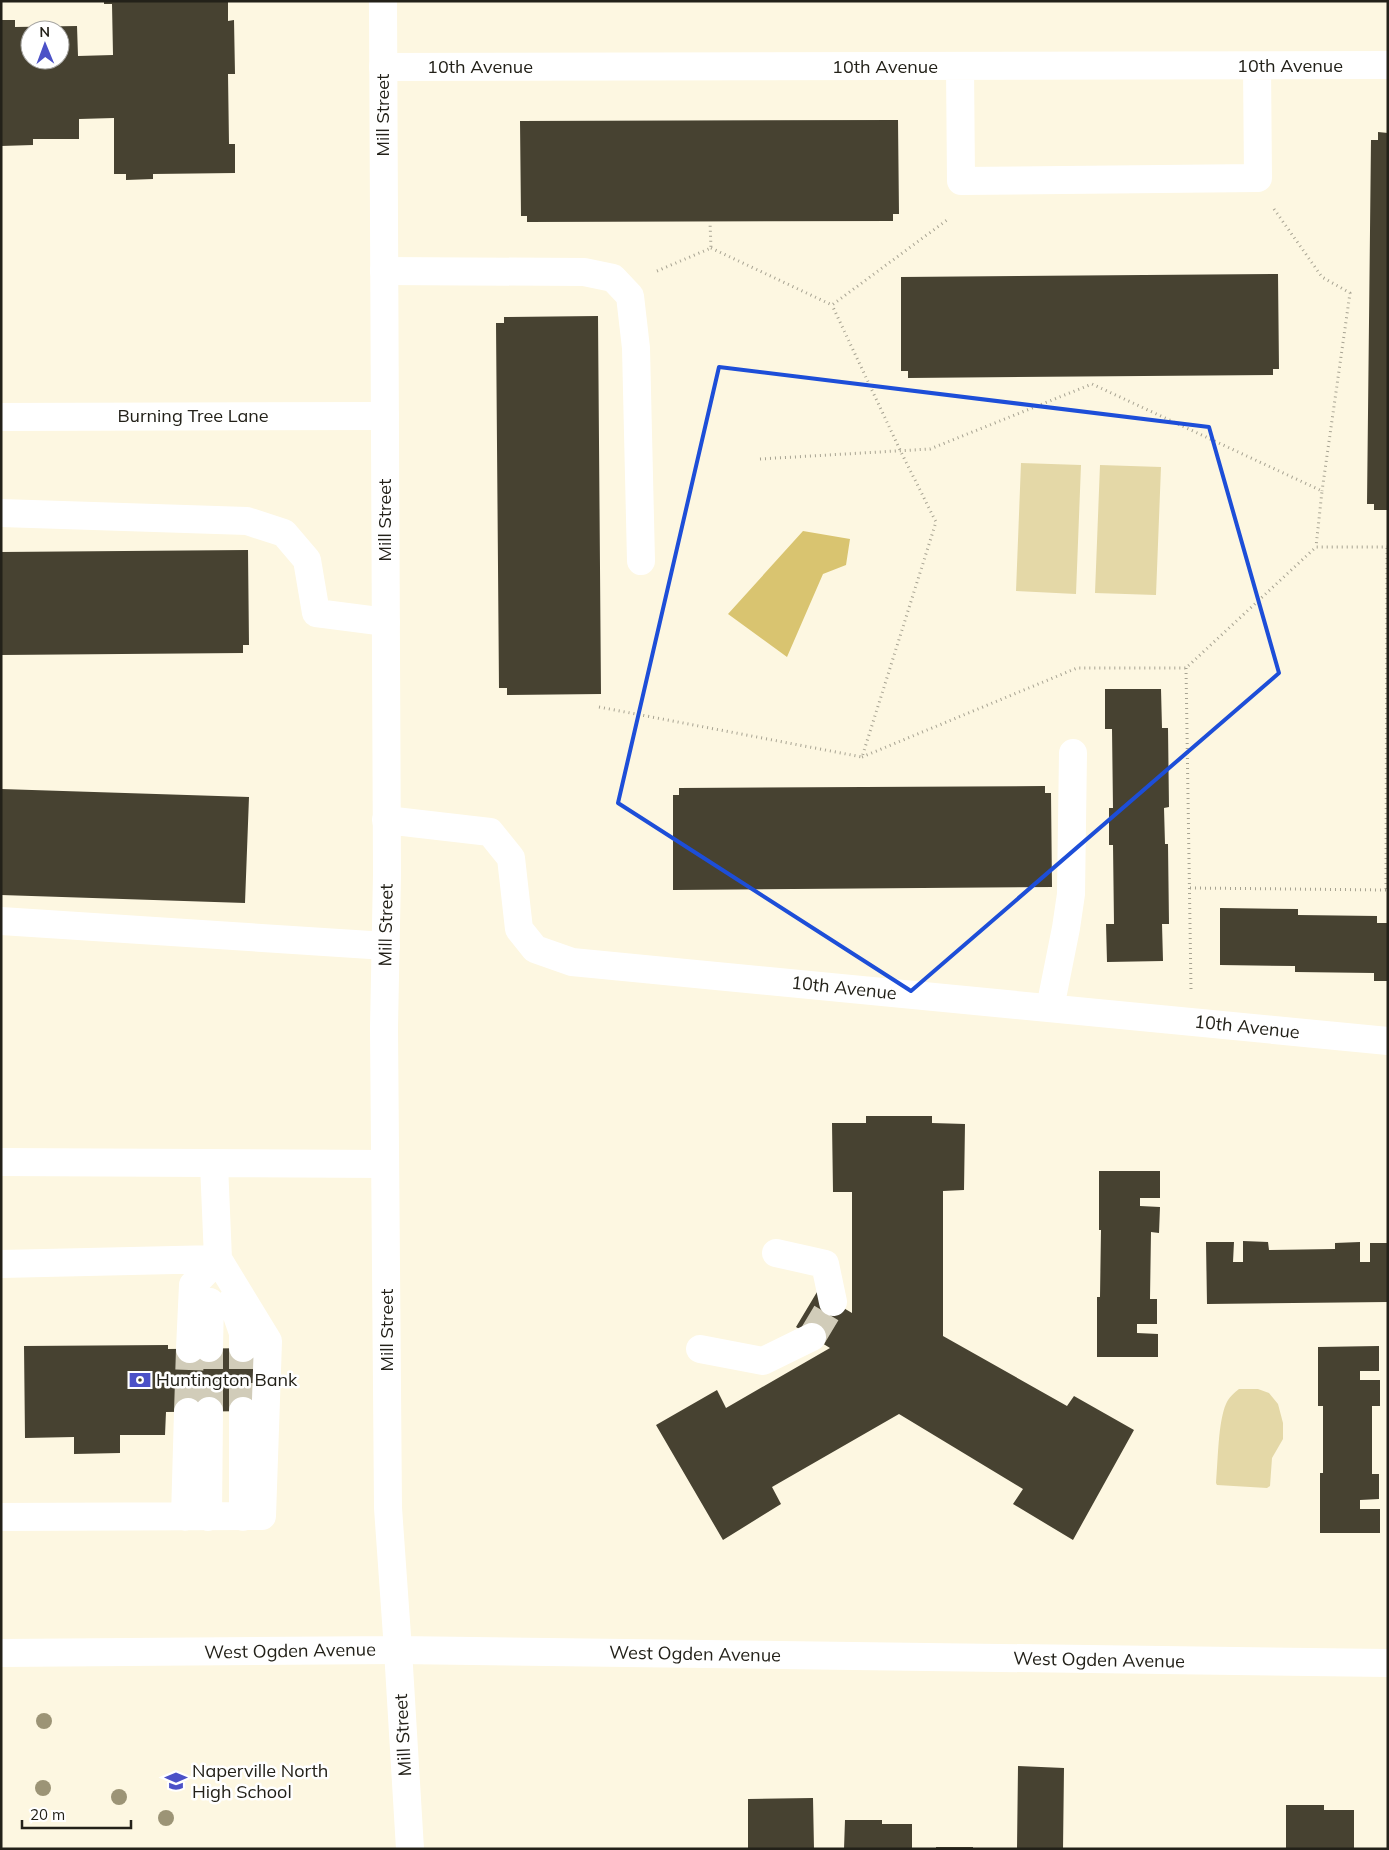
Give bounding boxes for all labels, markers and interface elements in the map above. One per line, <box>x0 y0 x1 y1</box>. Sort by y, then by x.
north arrow <box>20 20 70 70</box>
text: N <box>39 23 50 41</box>
street label: 10th Avenue <box>1237 54 1343 77</box>
street label: 10th Avenue <box>427 55 533 78</box>
street label: 10th Avenue <box>832 55 938 78</box>
street label: Mill Street <box>371 74 394 156</box>
street label: Burning Tree Lane <box>117 404 269 427</box>
street label: Mill Street <box>373 479 396 561</box>
street label: Mill Street <box>373 883 398 967</box>
street label: 10th Avenue <box>790 971 898 1004</box>
street label: 10th Avenue <box>1193 1010 1301 1043</box>
street label: Mill Street <box>375 1289 398 1371</box>
bank icon: Huntington Bank <box>127 1367 153 1393</box>
place label: Huntington Bank <box>156 1368 298 1391</box>
street label: West Ogden Avenue <box>204 1638 376 1663</box>
street label: West Ogden Avenue <box>609 1641 781 1666</box>
street label: West Ogden Avenue <box>1013 1647 1185 1672</box>
street label: Mill Street <box>389 1693 416 1777</box>
place label: Naperville North High School <box>192 1759 328 1803</box>
school or university icon: Naperville North High School <box>163 1768 189 1794</box>
scale bar <box>22 1798 131 1830</box>
text: 20 m <box>30 1805 65 1824</box>

